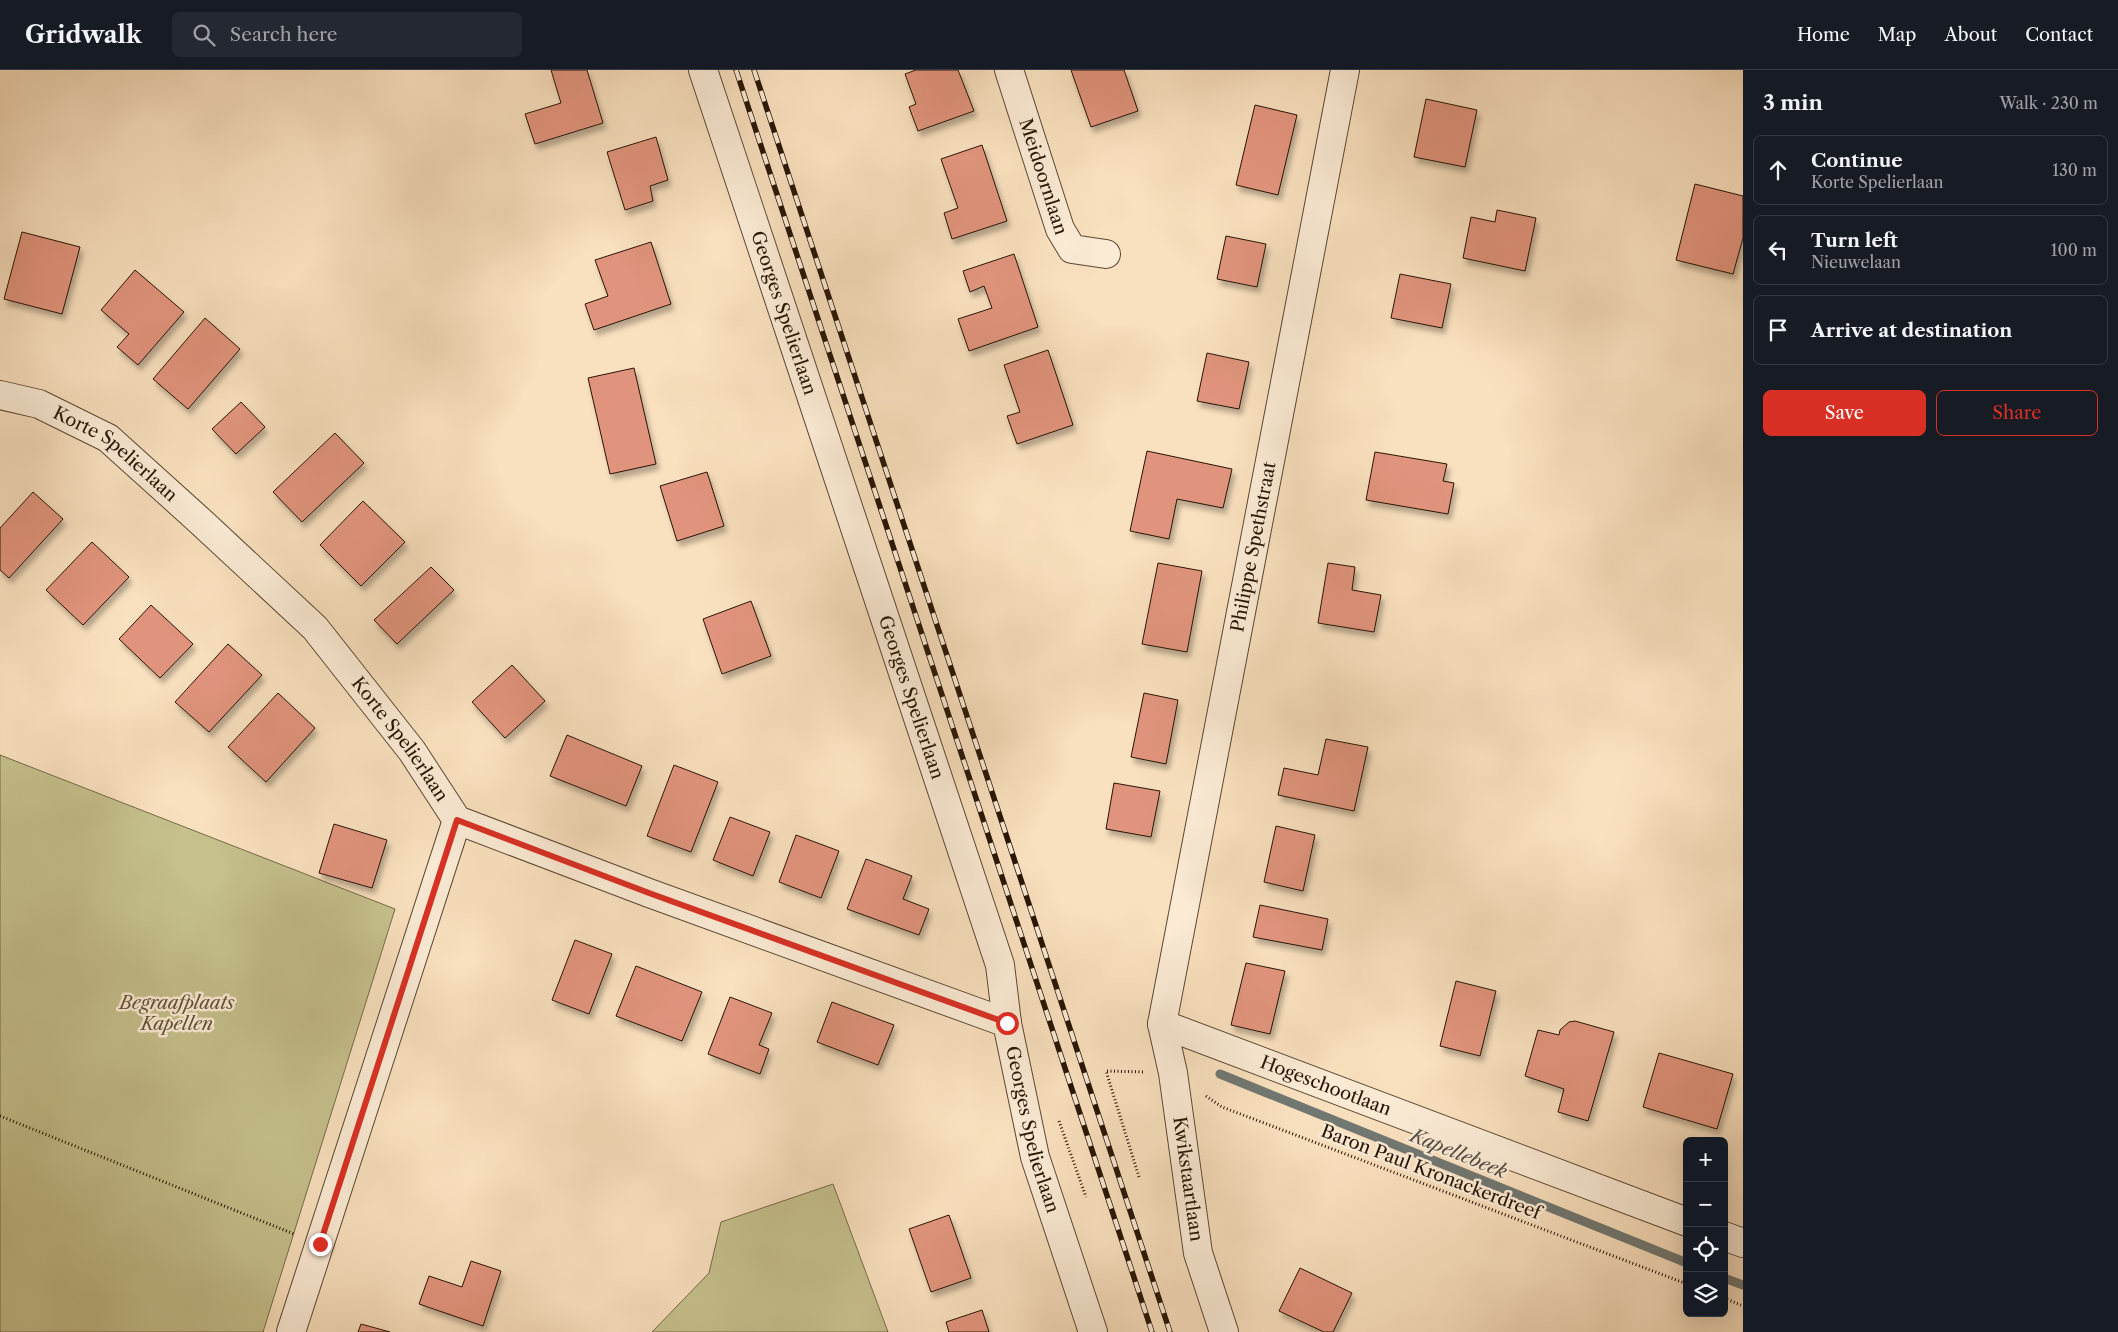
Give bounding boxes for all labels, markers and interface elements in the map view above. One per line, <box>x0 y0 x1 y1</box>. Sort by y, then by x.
search box <box>172 12 522 57</box>
text: Gridwalk <box>25 20 142 49</box>
icon: search <box>190 21 218 49</box>
text: Search here <box>230 23 338 46</box>
text: Home <box>1797 24 1850 46</box>
text: Map <box>1878 24 1916 46</box>
text: About <box>1944 24 1997 46</box>
text: Contact <box>2025 24 2093 46</box>
text: 3 min <box>1763 90 1823 115</box>
text: Walk · 230 m <box>1999 93 2098 113</box>
street label: Meidoornlaan <box>1014 116 1072 238</box>
text: Continue <box>1811 149 1903 172</box>
icon: ahead <box>1764 156 1792 184</box>
text: 130 m <box>2052 160 2097 180</box>
text: Korte Spelierlaan <box>1811 172 1944 192</box>
street label: Georges Spelierlaan <box>746 228 821 398</box>
text: Turn left <box>1811 229 1898 252</box>
icon: left <box>1764 236 1792 264</box>
text: 100 m <box>2051 240 2097 260</box>
text: Nieuwelaan <box>1811 252 1901 272</box>
icon: arrive <box>1764 316 1792 344</box>
text: Arrive at destination <box>1811 319 2012 342</box>
button: Save <box>1763 390 1926 436</box>
button: Share <box>1936 390 2098 436</box>
street label: Korte Spelierlaan <box>50 402 182 506</box>
street label: Philippe Spethstraat <box>1226 459 1281 634</box>
street label: Georges Spelierlaan <box>874 613 949 782</box>
street label: Korte Spelierlaan <box>347 673 453 806</box>
park label: Begraafplaats Kapellen <box>118 992 234 1035</box>
route start <box>996 1012 1019 1035</box>
street label: Georges Spelierlaan <box>1001 1044 1064 1216</box>
street label: Hogeschootlaan <box>1257 1051 1394 1120</box>
street label: Kwikstaartlaan <box>1168 1115 1208 1243</box>
street label: Baron Paul Kronackerdreef <box>1318 1120 1546 1225</box>
water label: Kapellebeek <box>1405 1123 1511 1183</box>
map controls <box>1683 1137 1728 1317</box>
button: + <box>1683 1137 1728 1182</box>
button: − <box>1683 1182 1728 1227</box>
button: locate <box>1683 1227 1728 1272</box>
route end <box>309 1233 332 1256</box>
button: layers <box>1683 1272 1728 1317</box>

